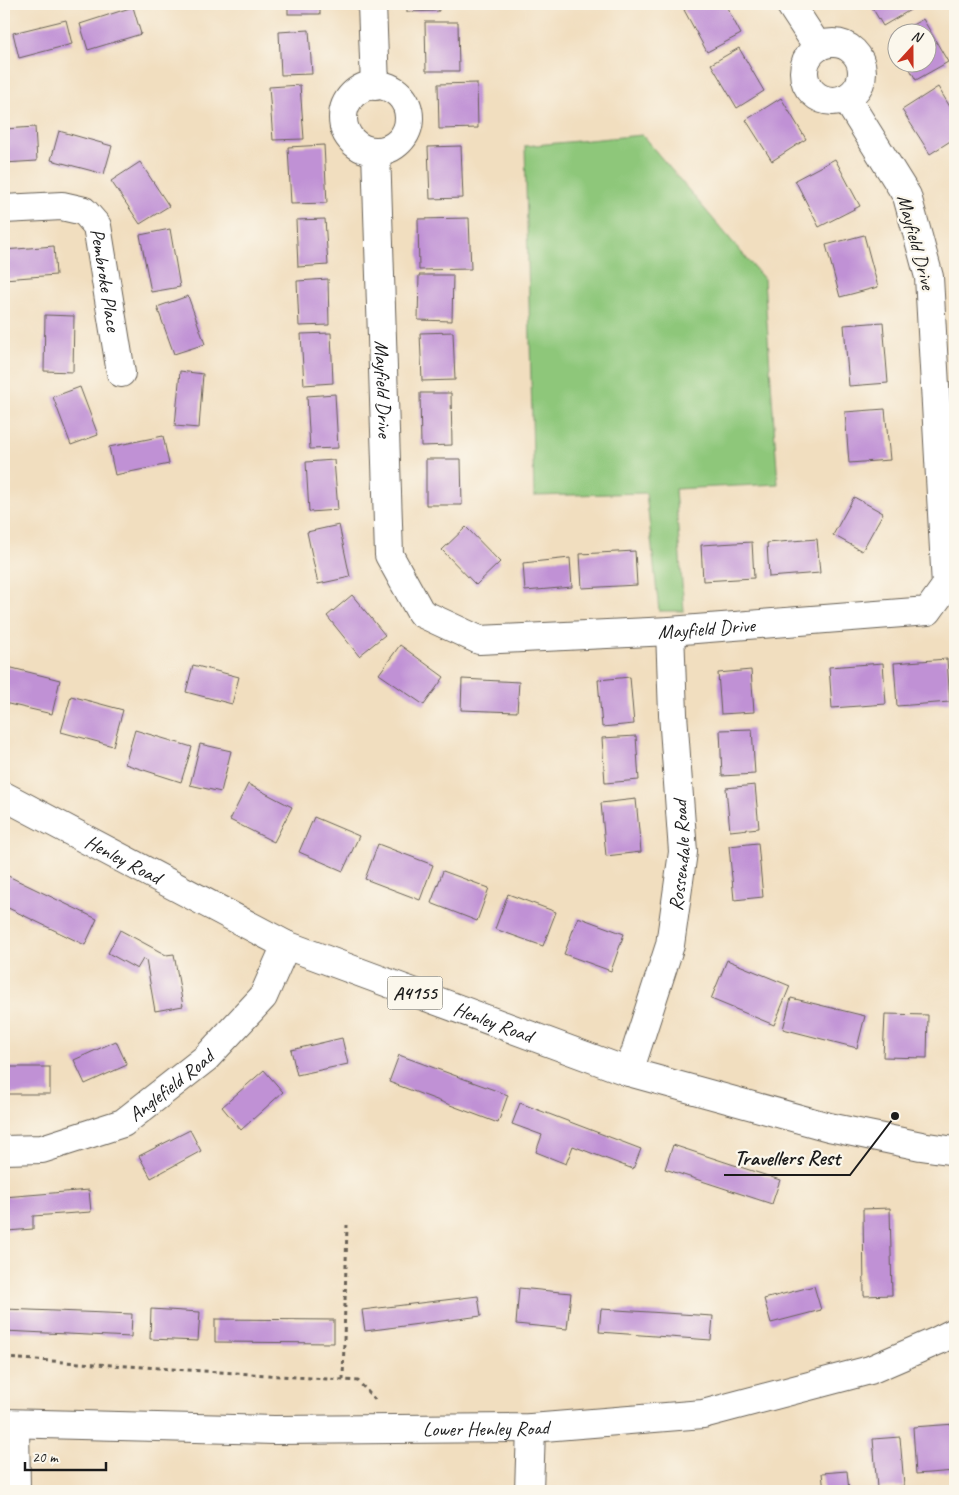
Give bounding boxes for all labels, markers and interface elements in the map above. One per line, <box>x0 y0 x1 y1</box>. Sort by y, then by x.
north arrow <box>886 22 936 72</box>
text: N <box>909 27 926 47</box>
street label: Mayfield Drive <box>891 192 941 294</box>
street label: Pembroke Place <box>85 227 127 334</box>
street label: Mayfield Drive <box>370 340 398 439</box>
street label: Mayfield Drive <box>657 612 757 644</box>
street label: Rossendale Road <box>662 796 696 912</box>
street label: Henley Road <box>81 829 168 891</box>
road number: A4155 <box>388 976 442 1010</box>
street label: Henley Road <box>450 996 539 1049</box>
street label: Anglefield Road <box>123 1042 222 1127</box>
callout: Travellers Rest <box>724 1139 850 1175</box>
text: Travellers Rest <box>734 1145 843 1171</box>
street label: Lower Henley Road <box>423 1414 553 1441</box>
scale bar <box>25 1440 106 1472</box>
text: 20 m <box>32 1448 59 1467</box>

